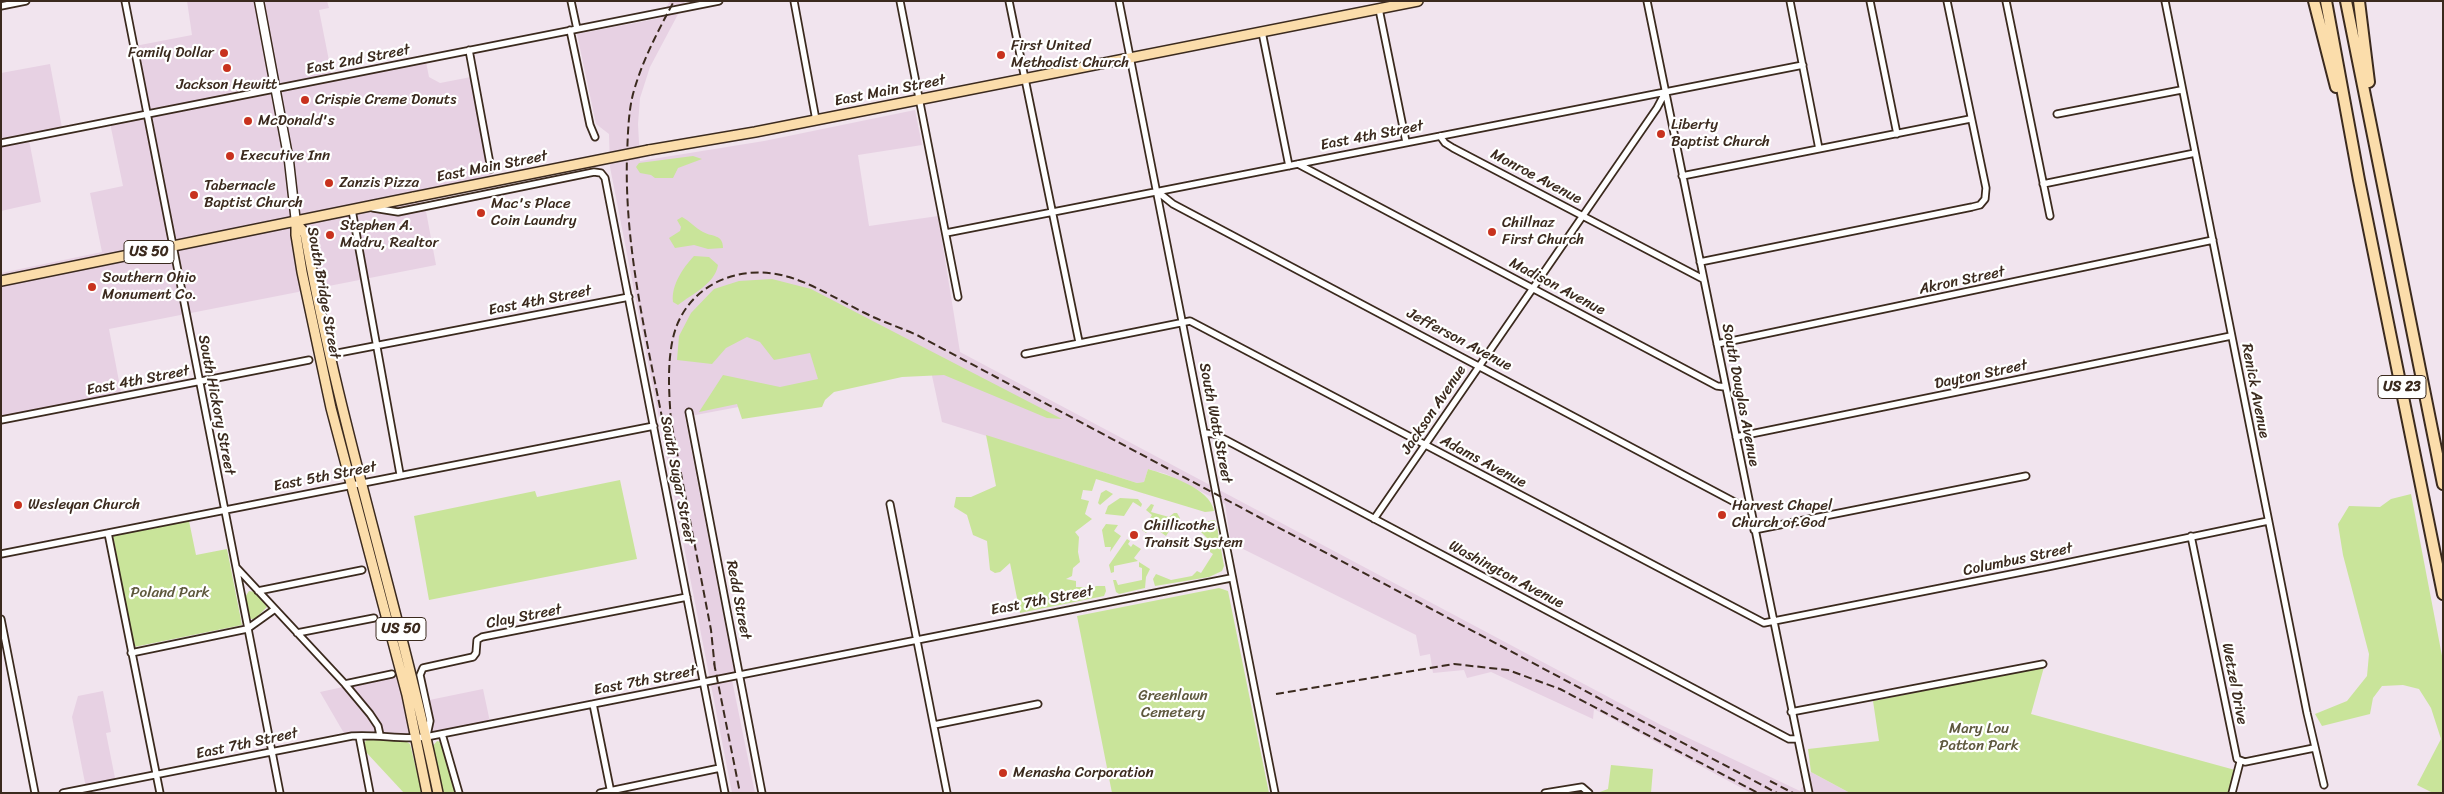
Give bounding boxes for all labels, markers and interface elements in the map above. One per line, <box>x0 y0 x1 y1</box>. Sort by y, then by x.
place label: First United Methodist Church <box>1011 37 1129 72</box>
street label: East 2nd Street <box>305 41 411 79</box>
place label: Family Dollar <box>128 44 214 62</box>
marker: Family Dollar <box>218 47 230 59</box>
marker: First United Methodist Church <box>995 49 1007 61</box>
marker: Jackson Hewitt <box>221 62 233 74</box>
street label: East Main Street <box>833 71 947 111</box>
place label: Jackson Hewitt <box>177 76 277 94</box>
place label: Crispie Creme Donuts <box>315 91 457 109</box>
marker: Crispie Creme Donuts <box>299 94 311 106</box>
place label: McDonald's <box>258 112 335 130</box>
marker: McDonald's <box>242 115 254 127</box>
place label: Liberty Baptist Church <box>1671 116 1770 151</box>
street label: East 4th Street <box>1319 117 1425 155</box>
marker: Liberty Baptist Church <box>1655 128 1667 140</box>
street label: Monroe Avenue <box>1487 145 1585 209</box>
place label: Executive Inn <box>240 147 330 165</box>
street label: East Main Street <box>435 147 549 187</box>
marker: Executive Inn <box>224 150 236 162</box>
place label: Zanzis Pizza <box>339 174 419 192</box>
place label: Tabernacle Baptist Church <box>204 177 303 212</box>
marker: Zanzis Pizza <box>323 177 335 189</box>
marker: Tabernacle Baptist Church <box>188 189 200 201</box>
place label: Mac's Place Coin Laundry <box>491 195 577 230</box>
marker: Mac's Place Coin Laundry <box>475 207 487 219</box>
place label: Chillnaz First Church <box>1502 214 1584 249</box>
place label: Stephen A. Madru, Realtor <box>340 217 439 252</box>
street label: South Bridge Street <box>303 226 343 360</box>
marker: Chillnaz First Church <box>1486 226 1498 238</box>
marker: Stephen A. Madru, Realtor <box>324 229 336 241</box>
road number: US 50 <box>124 240 174 264</box>
street label: Madison Avenue <box>1506 254 1608 320</box>
street label: Akron Street <box>1917 263 2007 299</box>
place label: Southern Ohio Monument Co. <box>102 269 197 304</box>
marker: Southern Ohio Monument Co. <box>86 281 98 293</box>
street label: East 4th Street <box>487 282 593 320</box>
street label: Jefferson Avenue <box>1403 305 1515 375</box>
street label: South Douglas Avenue <box>1717 322 1763 468</box>
street label: South Hickory Street <box>194 333 238 477</box>
street label: Renick Avenue <box>2237 342 2273 440</box>
street label: Dayton Street <box>1933 356 2029 394</box>
street label: South Watt Street <box>1194 361 1236 485</box>
street label: East 4th Street <box>85 362 191 400</box>
street label: Jackson Avenue <box>1398 362 1470 458</box>
road number: US 23 <box>2378 376 2426 398</box>
street label: South Sugar Street <box>656 415 698 545</box>
street label: Adams Avenue <box>1437 432 1529 492</box>
street label: East 5th Street <box>272 458 378 496</box>
place label: Wesleyan Church <box>28 496 140 514</box>
place label: Harvest Chapel Church of God <box>1732 497 1832 532</box>
marker: Wesleyan Church <box>12 499 24 511</box>
marker: Harvest Chapel Church of God <box>1716 509 1728 521</box>
place label: Chillicothe Transit System <box>1144 517 1243 552</box>
marker: Chillicothe Transit System <box>1128 529 1140 541</box>
street label: Washington Avenue <box>1445 537 1567 613</box>
street label: Columbus Street <box>1962 540 2074 580</box>
street label: Redd Street <box>722 559 754 641</box>
street label: East 7th Street <box>989 582 1095 620</box>
park label: Poland Park <box>130 584 210 602</box>
street label: Clay Street <box>485 601 563 633</box>
road number: US 50 <box>376 618 426 640</box>
street label: Wetzel Drive <box>2217 642 2251 726</box>
street label: East 7th Street <box>592 662 698 700</box>
park label: Greenlawn Cemetery <box>1138 687 1208 722</box>
park label: Mary Lou Patton Park <box>1939 720 2019 755</box>
street label: East 7th Street <box>194 724 300 764</box>
place label: Menasha Corporation <box>1013 764 1154 782</box>
marker: Menasha Corporation <box>997 767 1009 779</box>

